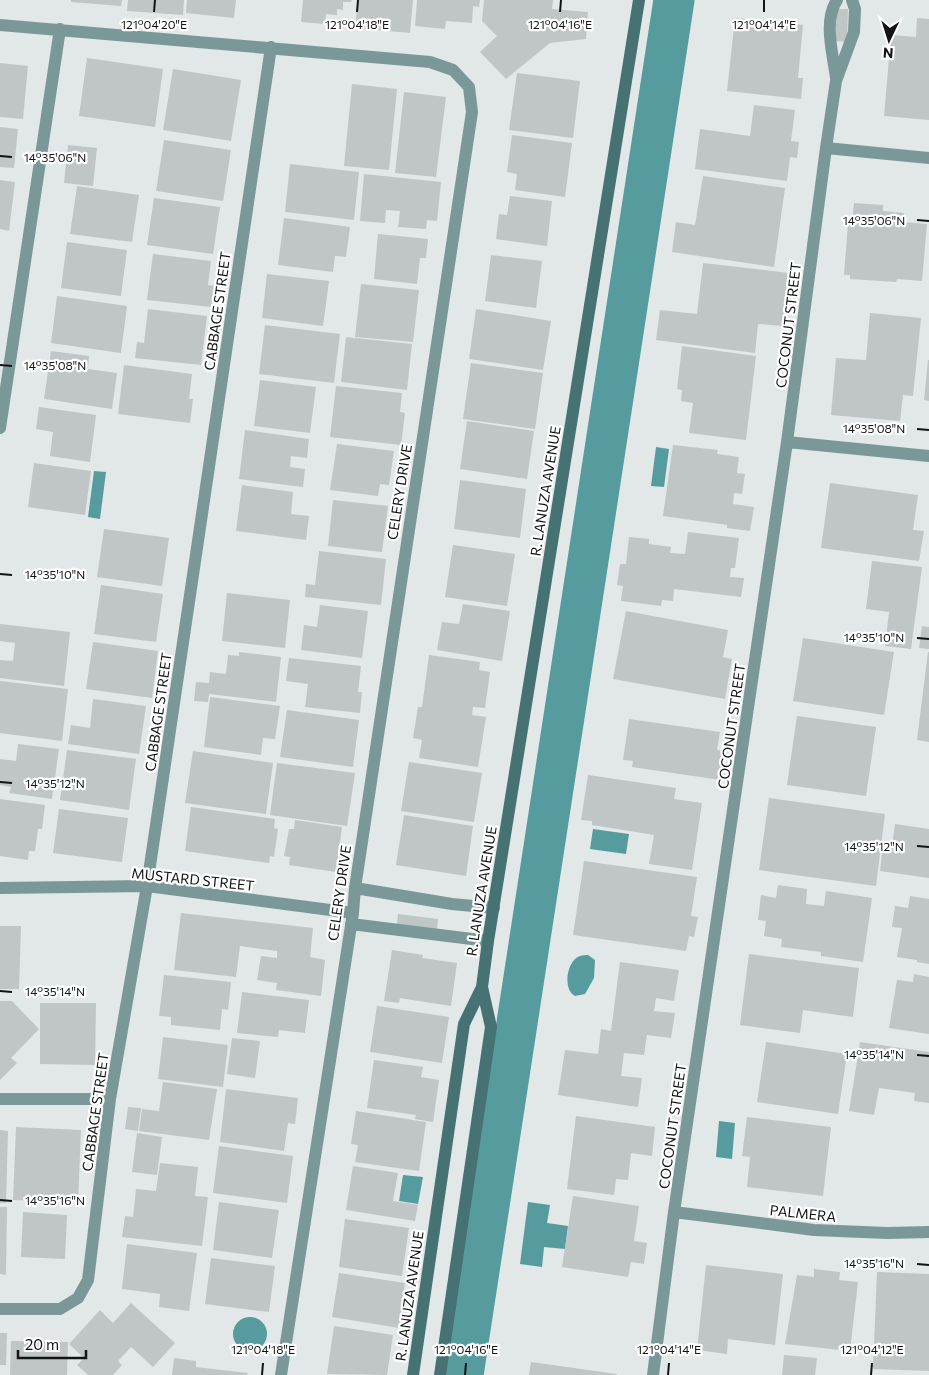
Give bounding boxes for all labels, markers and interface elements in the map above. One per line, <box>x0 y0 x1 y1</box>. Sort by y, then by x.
north arrow <box>864 15 914 65</box>
text: 121°04'20"E <box>121 17 187 31</box>
text: 121°04'18"E <box>325 17 389 31</box>
text: 121°04'16"E <box>528 17 592 31</box>
text: 121°04'14"E <box>732 17 796 31</box>
text: N <box>882 45 894 62</box>
text: 14°35'06"N <box>24 150 86 164</box>
text: 14°35'06"N <box>843 213 905 227</box>
street label: CABBAGE STREET <box>200 251 234 371</box>
street label: COCONUT STREET <box>772 261 804 389</box>
text: 14°35'08"N <box>24 358 86 372</box>
text: 14°35'08"N <box>843 421 905 435</box>
street label: R. LANUZA AVENUE <box>526 425 564 557</box>
street label: CELERY DRIVE <box>383 443 415 541</box>
text: 14°35'10"N <box>25 567 85 581</box>
text: 14°35'10"N <box>844 630 904 644</box>
street label: CABBAGE STREET <box>141 652 175 772</box>
street label: COCONUT STREET <box>714 662 748 790</box>
text: 14°35'12"N <box>25 776 85 790</box>
street label: R. LANUZA AVENUE <box>462 825 500 957</box>
text: 14°35'12"N <box>844 839 904 853</box>
street label: CELERY DRIVE <box>324 844 354 942</box>
street label: MUSTARD STREET <box>131 864 255 894</box>
text: 14°35'14"N <box>25 984 85 998</box>
text: 14°35'14"N <box>844 1047 904 1061</box>
street label: CABBAGE STREET <box>78 1052 112 1172</box>
street label: COCONUT STREET <box>655 1062 689 1190</box>
text: 14°35'16"N <box>25 1193 85 1207</box>
street label: PALMERA <box>769 1201 837 1225</box>
street label: R. LANUZA AVENUE <box>391 1230 427 1362</box>
text: 14°35'16"N <box>844 1256 904 1270</box>
scale bar <box>18 1328 85 1360</box>
text: 20 m <box>25 1335 59 1353</box>
text: 121°04'18"E <box>231 1342 295 1356</box>
text: 121°04'16"E <box>434 1342 498 1356</box>
text: 121°04'14"E <box>637 1342 701 1356</box>
text: 121°04'12"E <box>840 1342 904 1356</box>

